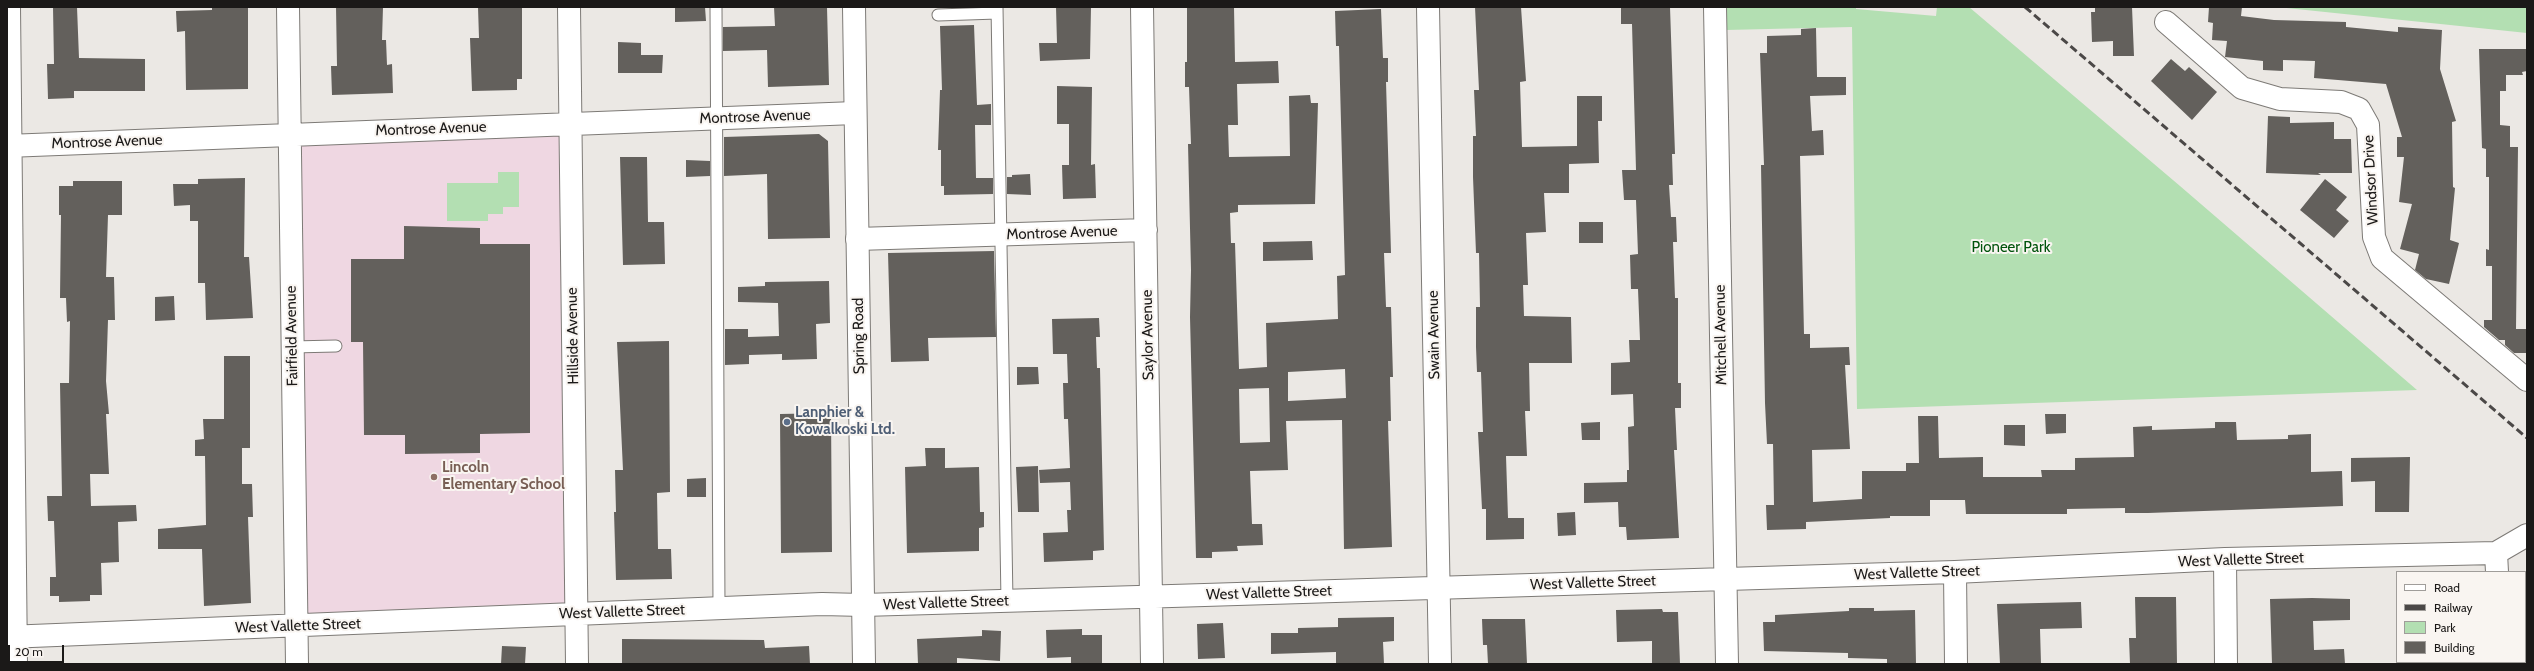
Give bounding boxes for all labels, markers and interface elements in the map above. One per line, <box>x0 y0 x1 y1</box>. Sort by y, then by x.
street label: Montrose Avenue <box>699 106 811 128</box>
street label: Montrose Avenue <box>375 118 487 140</box>
street label: Montrose Avenue <box>51 131 163 153</box>
street label: Windsor Drive <box>2360 134 2382 226</box>
street label: Montrose Avenue <box>1006 222 1118 244</box>
park label: Pioneer Park <box>1972 239 2050 257</box>
street label: Mitchell Avenue <box>1711 284 1731 386</box>
street label: Fairfield Avenue <box>282 286 302 386</box>
street label: Hillside Avenue <box>563 287 583 385</box>
street label: Saylor Avenue <box>1138 290 1158 380</box>
street label: Swain Avenue <box>1424 290 1444 380</box>
street label: Spring Road <box>849 297 869 375</box>
place label: Lanphier & Kowalkoski Ltd. <box>795 404 895 439</box>
marker: Lanphier & Kowalkoski Ltd. <box>782 417 792 427</box>
place label: Lincoln Elementary School <box>442 459 565 494</box>
marker: Lincoln Elementary School <box>429 472 439 482</box>
street label: West Vallette Street <box>2178 549 2304 571</box>
street label: West Vallette Street <box>1854 562 1980 584</box>
legend <box>2396 571 2526 663</box>
street label: West Vallette Street <box>1530 572 1656 594</box>
text: Road <box>2434 580 2460 595</box>
street label: West Vallette Street <box>1206 582 1332 604</box>
street label: West Vallette Street <box>883 592 1009 614</box>
text: Railway <box>2434 600 2472 615</box>
street label: West Vallette Street <box>559 601 685 623</box>
street label: West Vallette Street <box>235 615 361 637</box>
text: Park <box>2434 620 2456 635</box>
scale bar <box>10 637 66 663</box>
text: Building <box>2434 640 2475 655</box>
text: 20 m <box>15 644 43 659</box>

